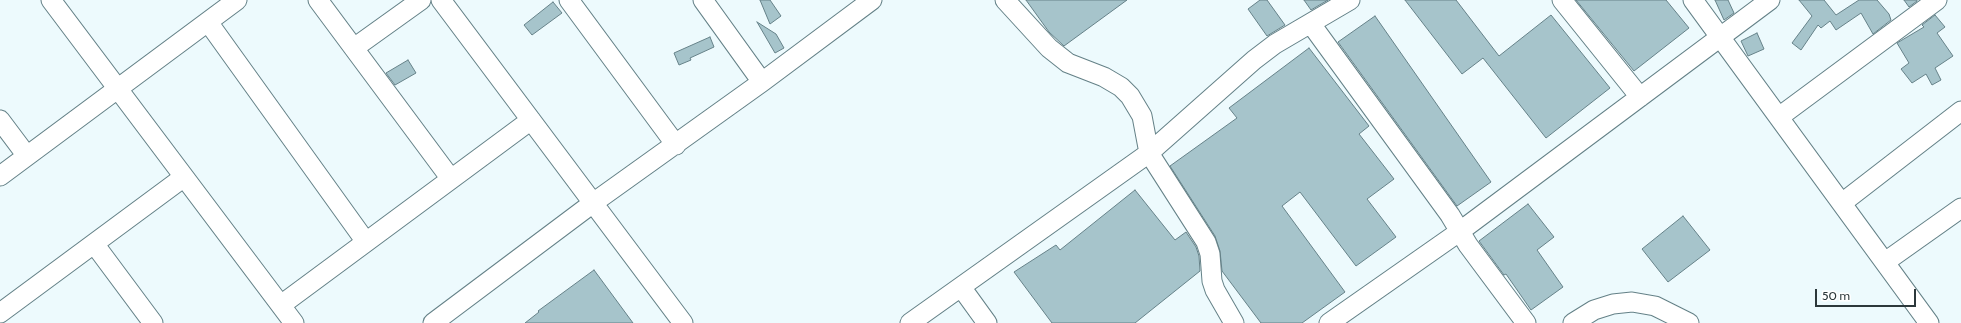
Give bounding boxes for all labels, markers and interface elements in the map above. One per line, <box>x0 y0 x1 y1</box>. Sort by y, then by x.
scale bar <box>1817 281 1918 307</box>
text: 50 m <box>1822 288 1850 303</box>

